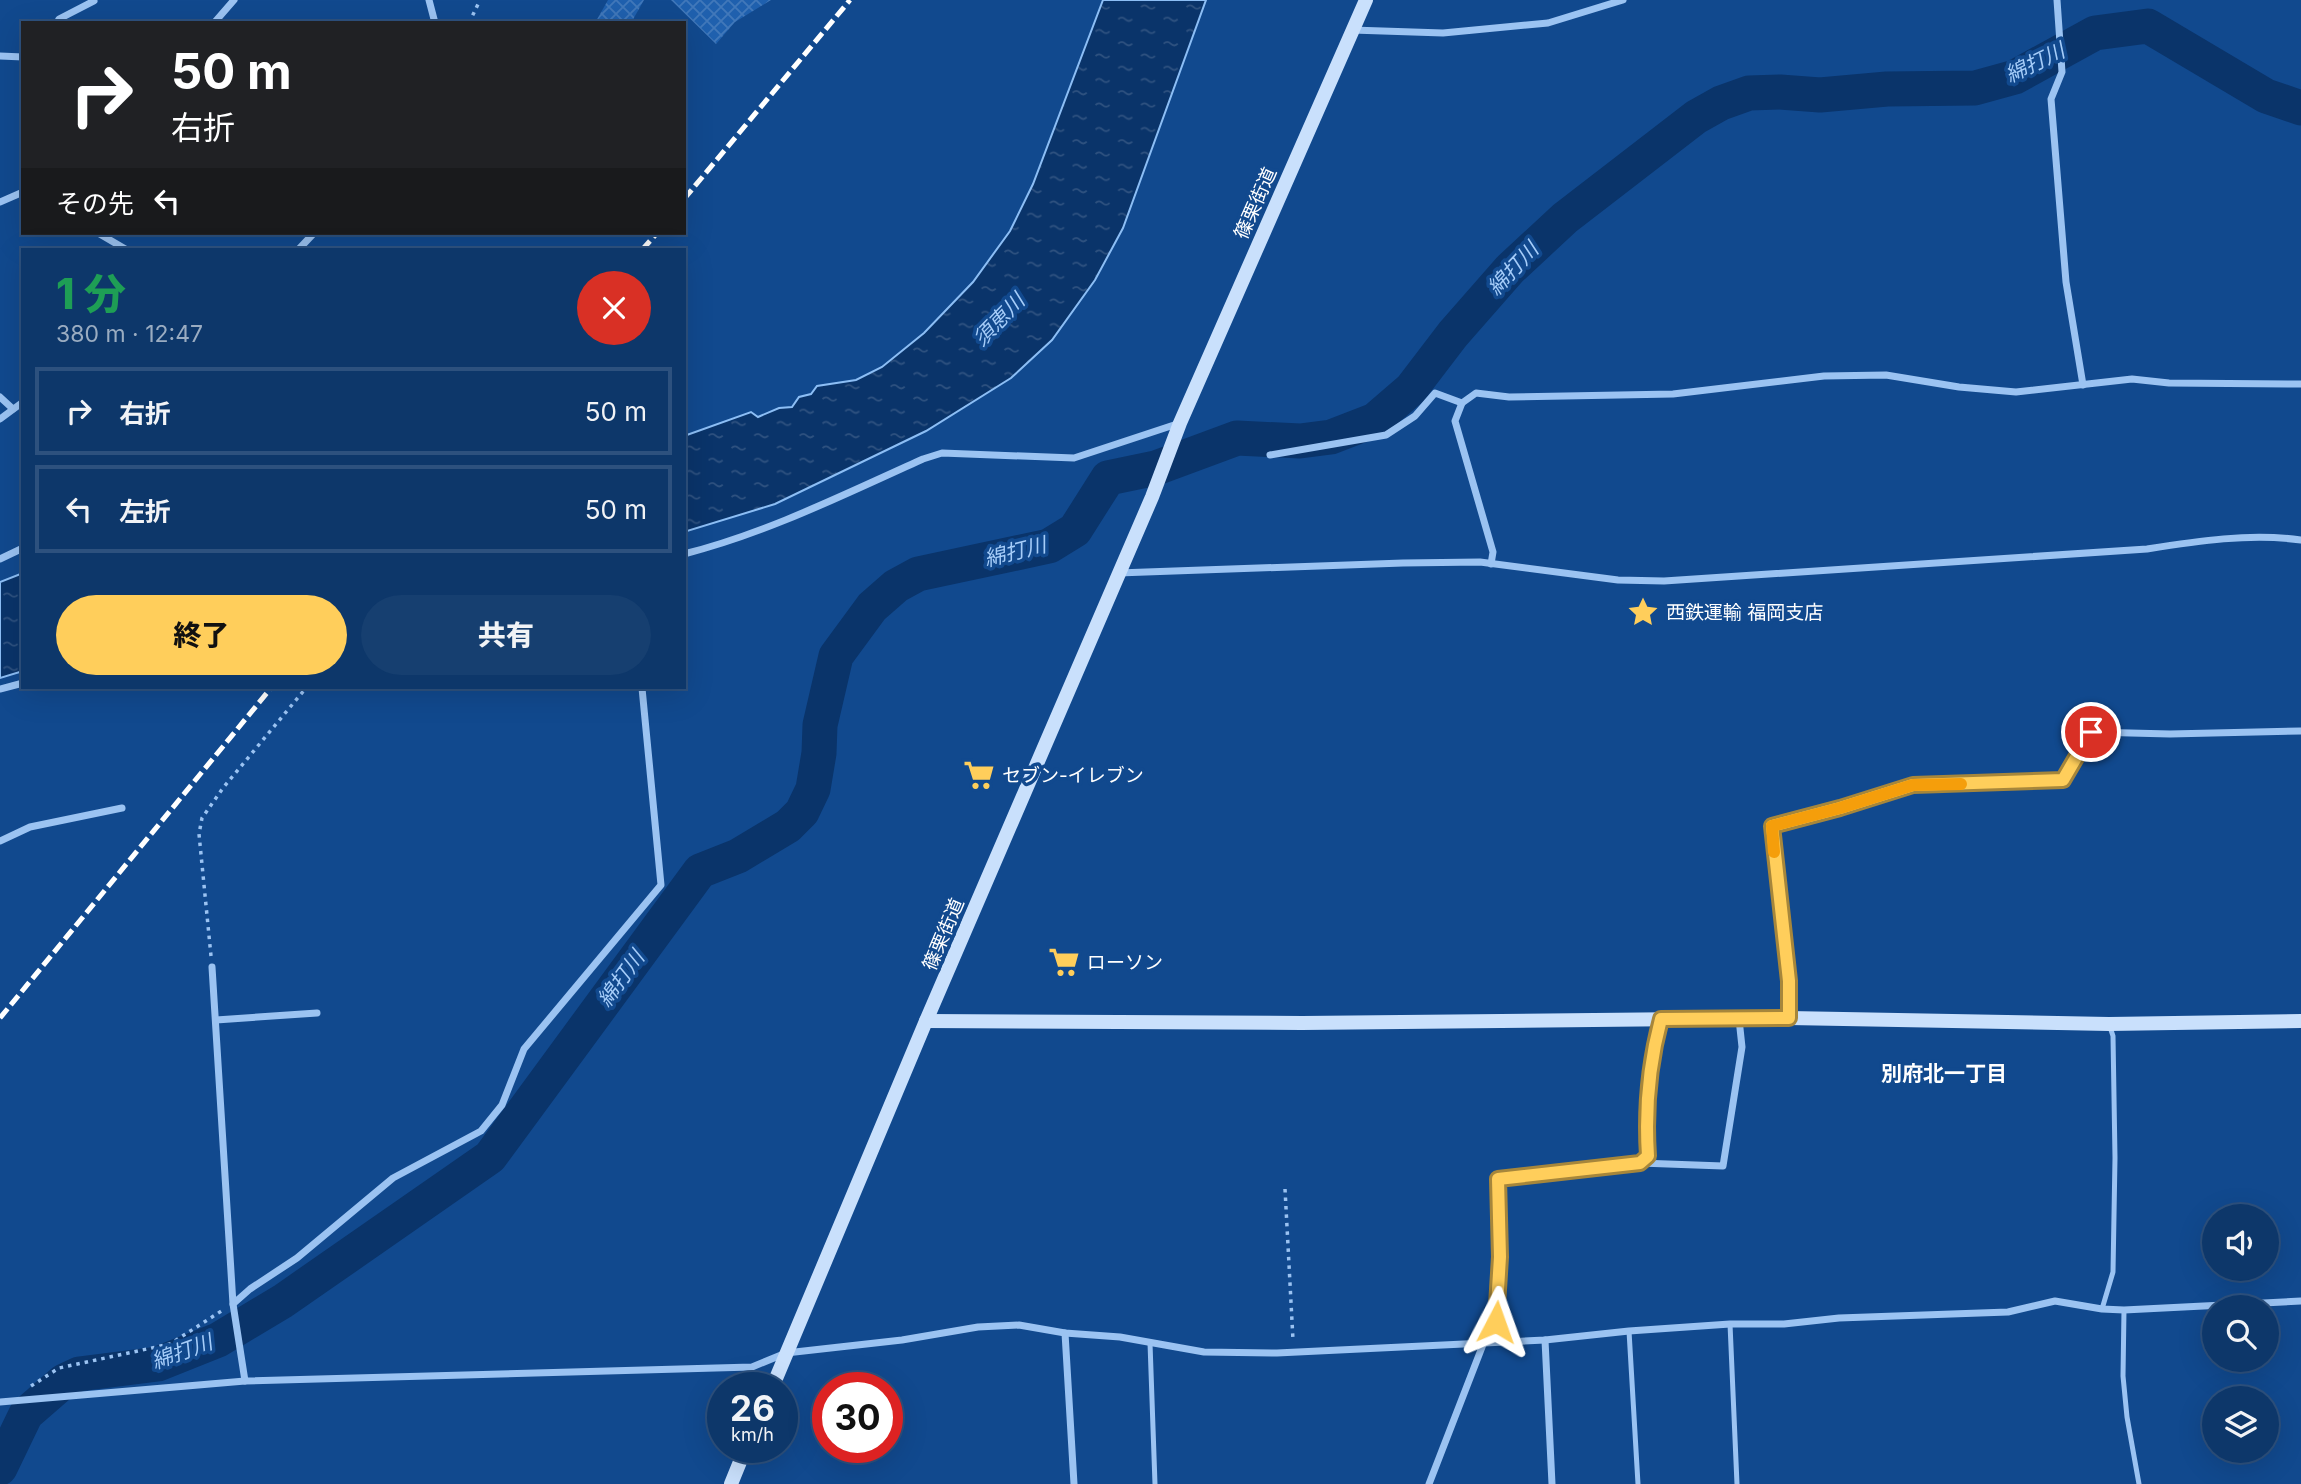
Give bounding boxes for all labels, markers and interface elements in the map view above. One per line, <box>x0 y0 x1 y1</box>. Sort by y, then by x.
water label: 綿打川 <box>2001 37 2070 88</box>
text: 50 m <box>171 42 292 101</box>
icon: right <box>56 49 147 140</box>
text: 右折 <box>171 108 235 147</box>
street label: 篠栗街道 <box>1229 164 1281 243</box>
icon: left <box>148 182 186 220</box>
text: その先 <box>56 188 134 219</box>
water label: 綿打川 <box>1482 236 1545 300</box>
text: 1 分 <box>56 268 126 319</box>
button: close <box>577 271 651 345</box>
water label: 須恵川 <box>968 287 1031 351</box>
text: 380 m · 12:47 <box>56 320 203 348</box>
icon: right <box>60 392 98 430</box>
text: 50 m <box>585 396 647 427</box>
text: 右折 <box>119 398 171 429</box>
icon: left <box>60 490 98 528</box>
text: 50 m <box>585 494 647 525</box>
text: 左折 <box>119 496 171 527</box>
water label: 綿打川 <box>981 531 1050 571</box>
button: 終了 <box>56 595 347 675</box>
button: 共有 <box>361 595 651 675</box>
place icon: 西鉄運輸 福岡支店 <box>1626 595 1660 629</box>
place label: 西鉄運輸 福岡支店 <box>1666 601 1823 624</box>
pin <box>2061 702 2121 762</box>
icon: arrive <box>2072 713 2110 751</box>
supermarket icon: セブン-イレブン <box>962 758 996 792</box>
place label: セブン-イレブン <box>1002 764 1144 787</box>
street label: 篠栗街道 <box>918 895 969 974</box>
water label: 綿打川 <box>592 944 650 1012</box>
supermarket icon: ローソン <box>1047 945 1081 979</box>
place label: ローソン <box>1087 951 1163 974</box>
district label: 別府北一丁目 <box>1881 1061 2007 1086</box>
map controls <box>2202 1204 2279 1463</box>
button: sound <box>2202 1204 2279 1281</box>
position arrow <box>1459 1285 1533 1359</box>
button: search <box>2202 1295 2279 1372</box>
water label: 綿打川 <box>148 1328 218 1374</box>
speed limit sign: 30 <box>812 1372 903 1463</box>
button: layers <box>2202 1386 2279 1463</box>
text: 26 <box>730 1387 775 1429</box>
text: km/h <box>731 1424 774 1445</box>

